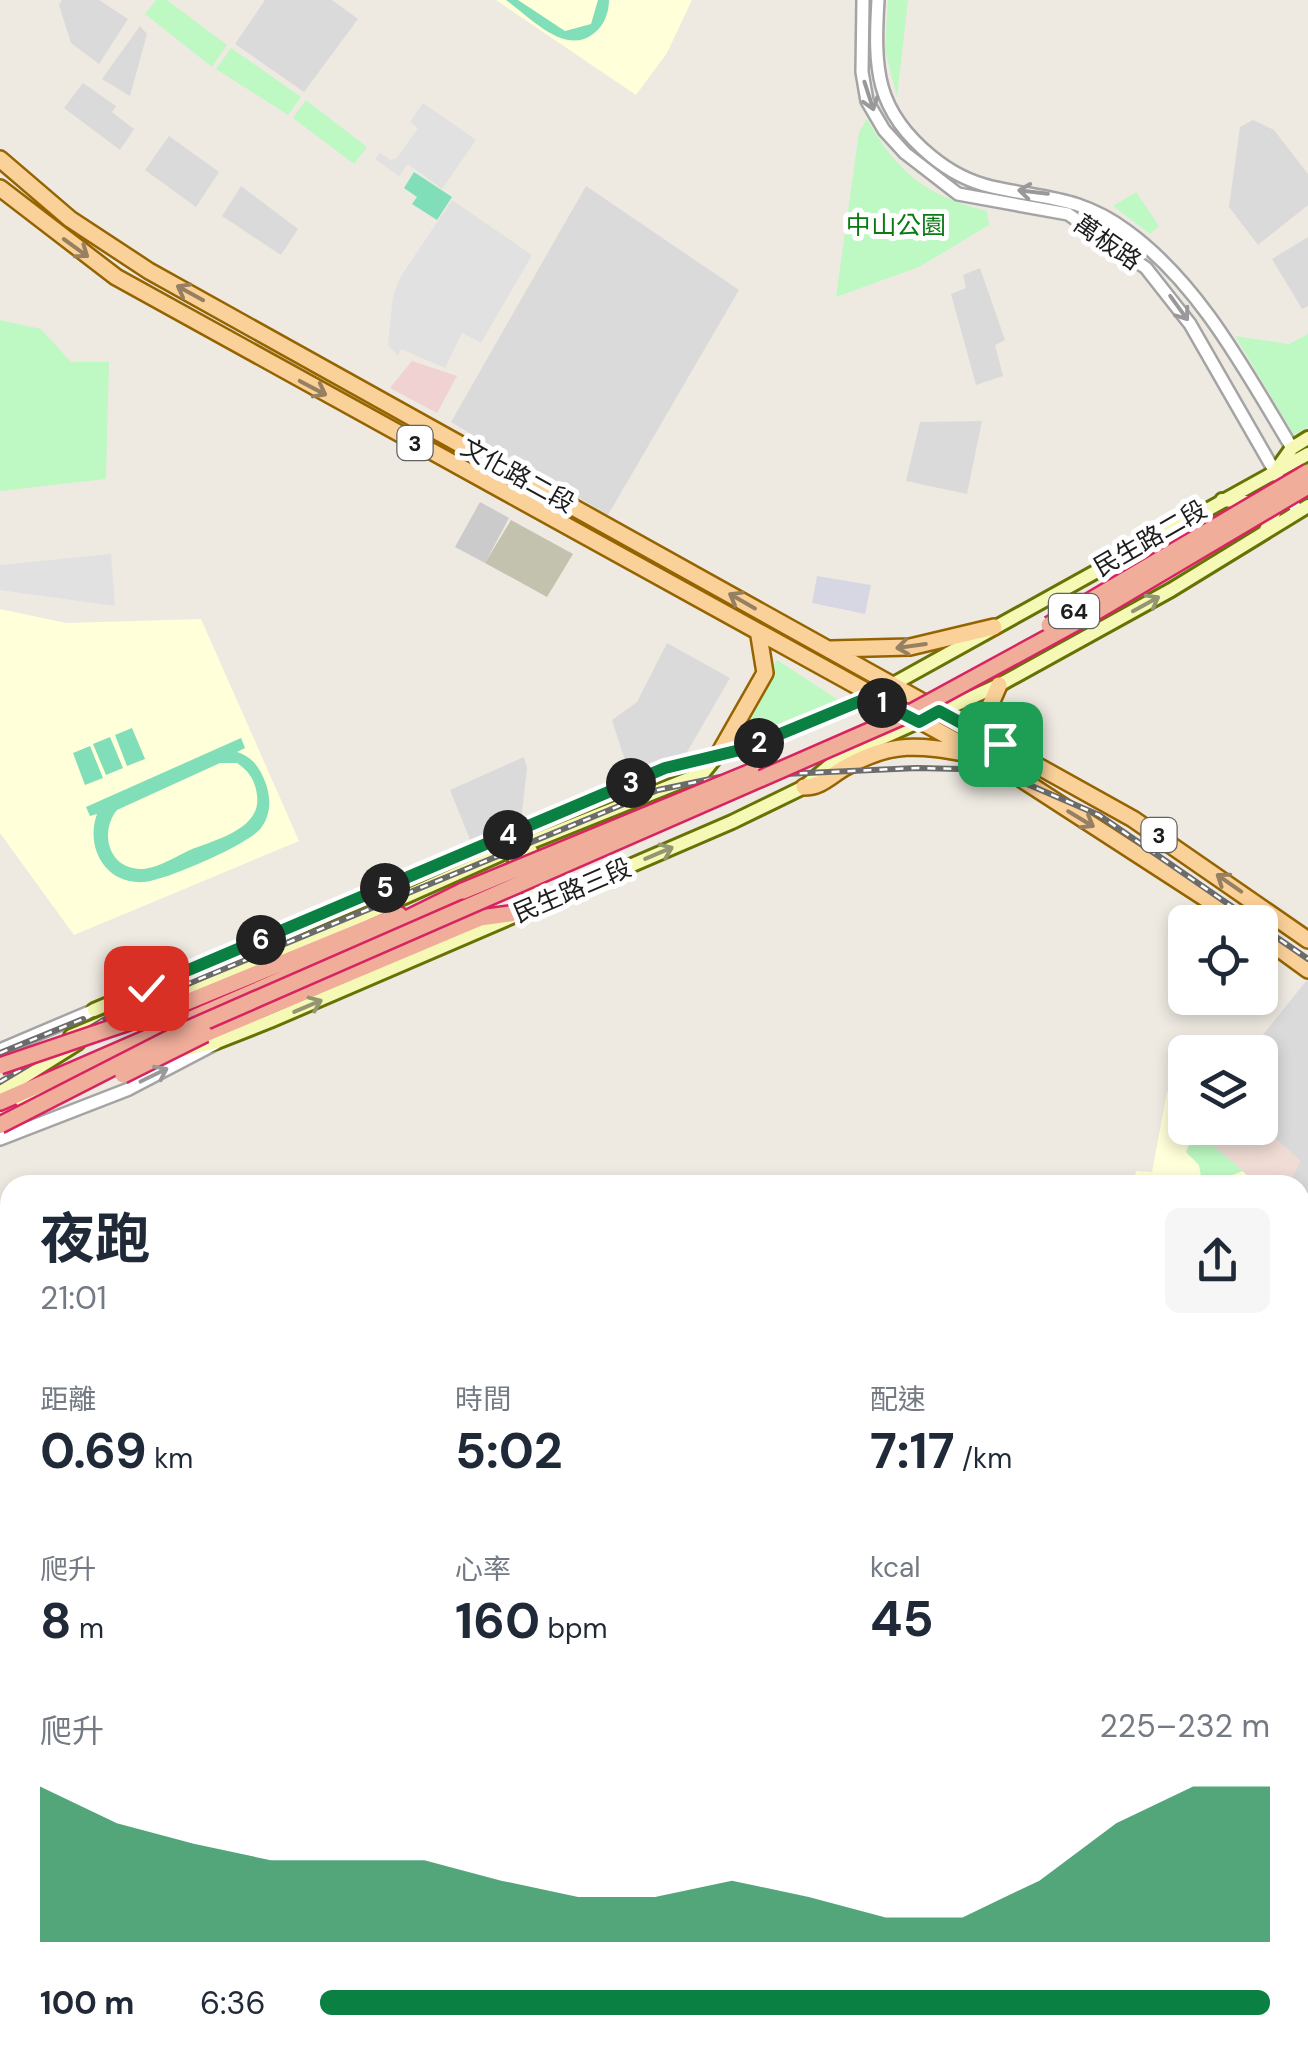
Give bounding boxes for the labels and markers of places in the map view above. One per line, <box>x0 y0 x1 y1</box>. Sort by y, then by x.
pin: 1 <box>857 678 907 728</box>
pin <box>958 702 1043 787</box>
pin: 2 <box>734 718 784 768</box>
pin: 3 <box>606 758 656 808</box>
pin: 4 <box>483 810 533 860</box>
pin: 5 <box>360 863 410 913</box>
pin: 6 <box>236 915 286 965</box>
pin <box>104 946 189 1031</box>

